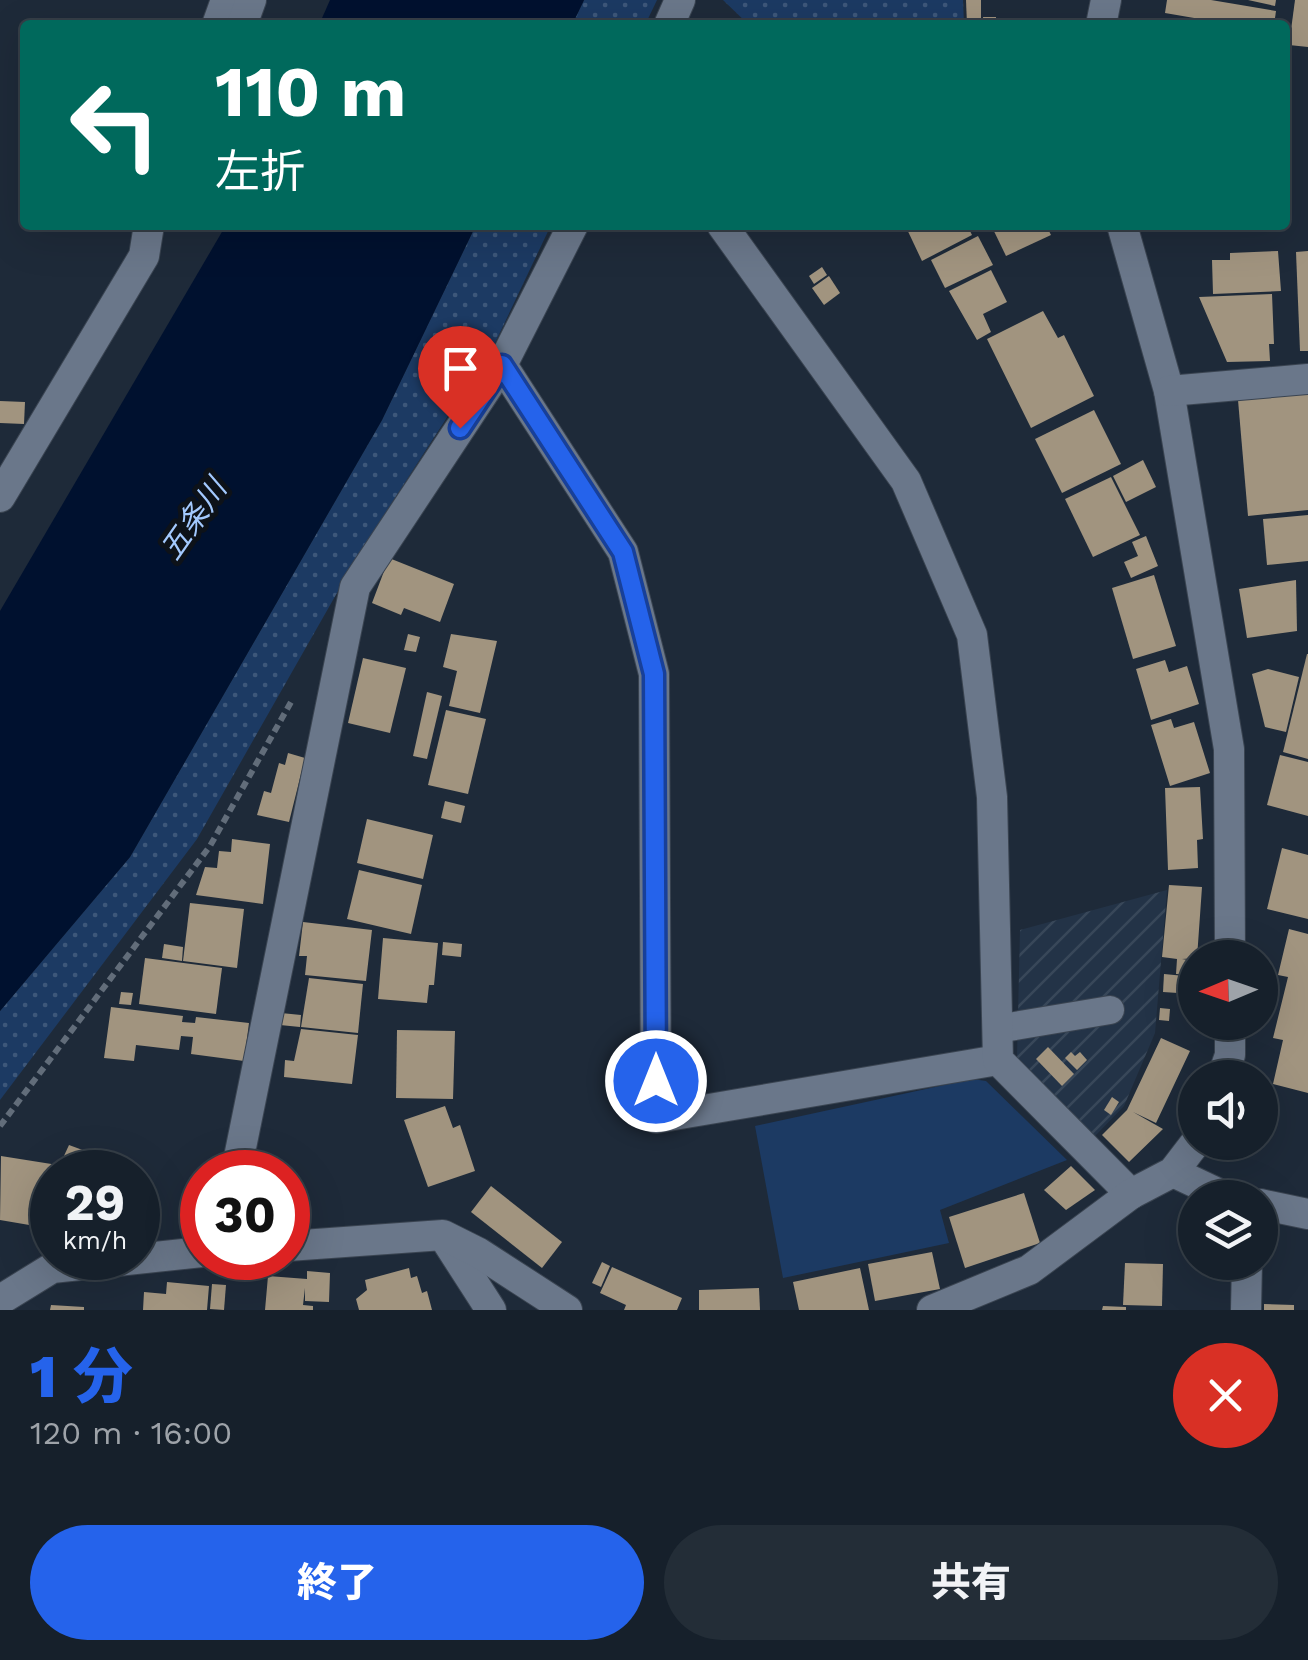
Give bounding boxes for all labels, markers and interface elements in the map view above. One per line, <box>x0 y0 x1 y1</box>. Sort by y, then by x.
text: 110 m <box>215 51 406 133</box>
icon: left <box>50 60 180 190</box>
text: 左折 <box>215 145 305 198</box>
pin <box>418 326 503 429</box>
icon: arrive <box>433 341 488 396</box>
water label: 五条川 <box>153 470 235 566</box>
north arrow <box>1178 940 1278 1040</box>
map controls <box>1178 940 1278 1280</box>
position arrow <box>604 1029 708 1133</box>
button: sound <box>1178 1060 1278 1160</box>
speed limit sign: 30 <box>180 1150 310 1280</box>
text: 29 <box>65 1173 125 1232</box>
button: layers <box>1178 1180 1278 1280</box>
text: km/h <box>63 1226 127 1255</box>
text: 1 分 <box>30 1341 133 1412</box>
button: close <box>1173 1343 1278 1448</box>
text: 120 m · 16:00 <box>30 1414 232 1452</box>
button: 終了 <box>30 1525 644 1640</box>
button: 共有 <box>664 1525 1278 1640</box>

